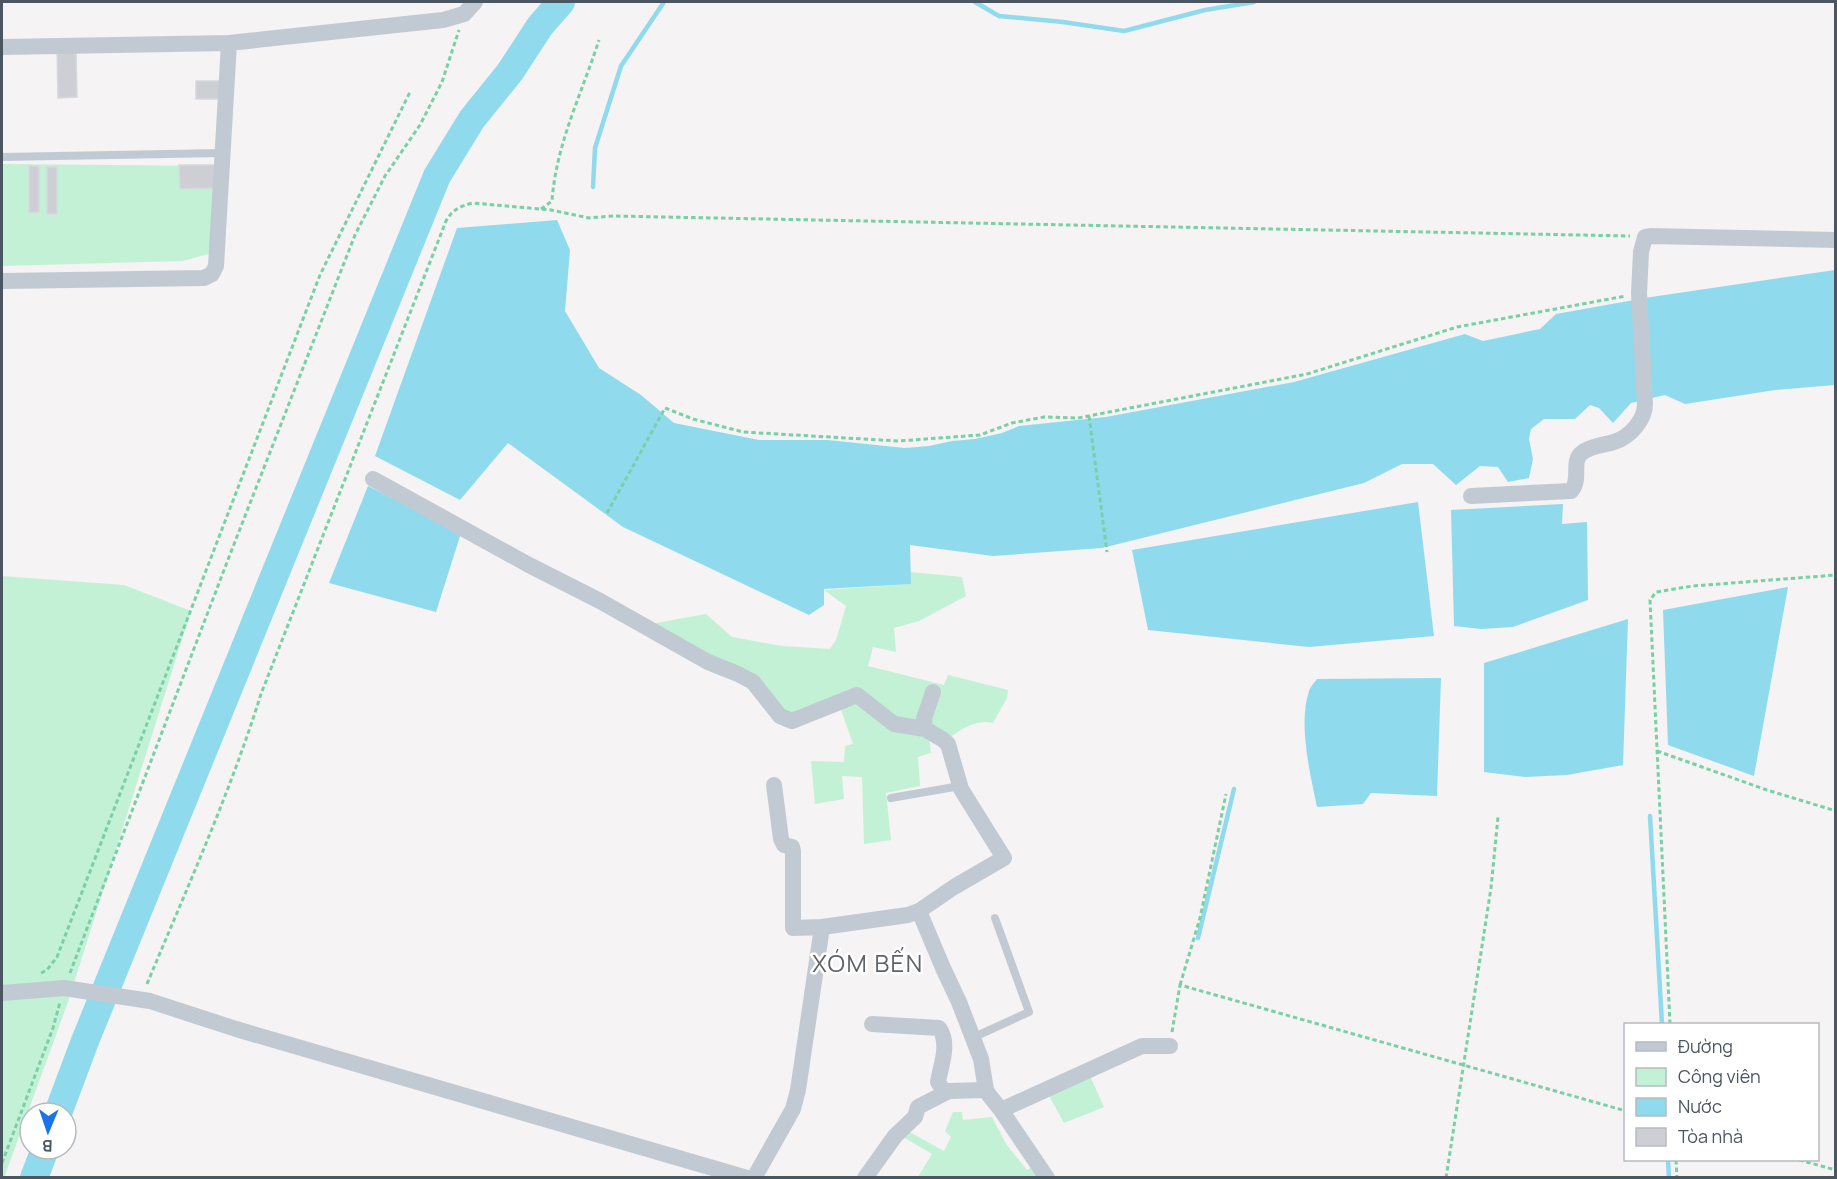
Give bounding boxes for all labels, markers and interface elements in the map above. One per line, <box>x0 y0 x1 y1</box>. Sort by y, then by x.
district label: XÓM BẾN <box>812 946 924 979</box>
legend <box>1624 1023 1819 1161</box>
text: Đường <box>1678 1034 1733 1058</box>
text: Công viên <box>1678 1064 1761 1088</box>
text: Nước <box>1678 1094 1722 1118</box>
north arrow <box>18 1101 78 1161</box>
text: Tòa nhà <box>1678 1124 1743 1148</box>
text: B <box>42 1135 53 1157</box>

